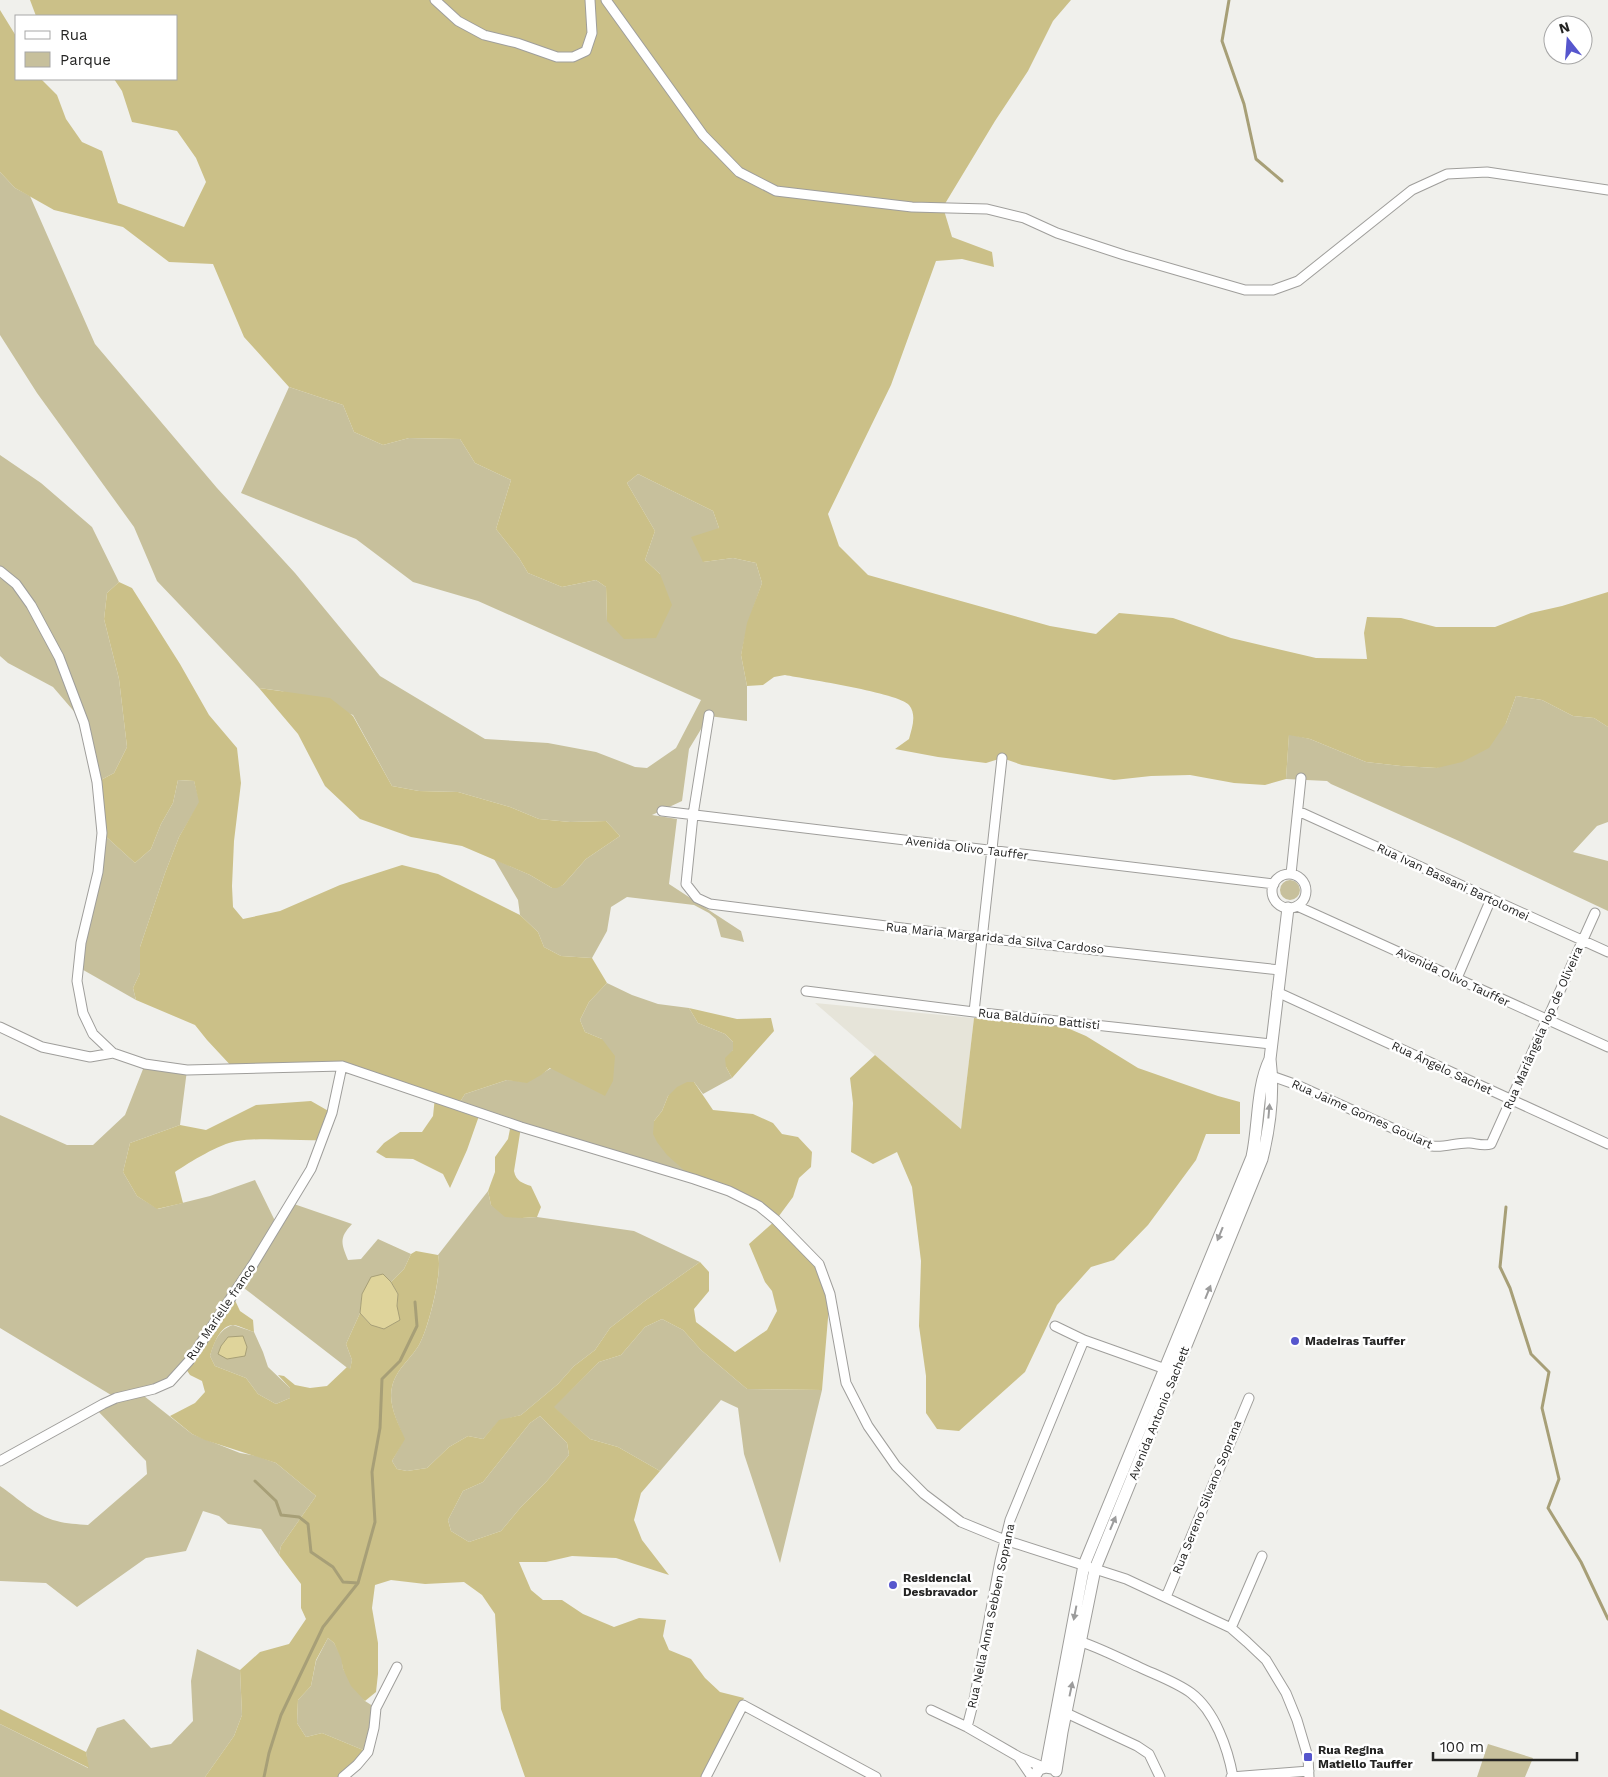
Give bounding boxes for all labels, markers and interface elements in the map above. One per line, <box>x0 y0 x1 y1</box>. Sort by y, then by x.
legend <box>15 15 178 80</box>
north arrow <box>1543 15 1593 65</box>
text: N <box>1557 18 1571 37</box>
text: Rua <box>60 26 88 44</box>
text: Parque <box>60 51 111 69</box>
street label: Avenida Olivo Tauffer <box>905 834 1029 863</box>
street label: Rua Ivan Bassani Bartolomei <box>1375 840 1531 924</box>
street label: Rua Maria Margarida da Silva Cardoso <box>885 920 1105 956</box>
street label: Avenida Olivo Tauffer <box>1394 944 1512 1010</box>
street label: Rua Mariângela Iop de Oliveira <box>1501 944 1586 1112</box>
street label: Rua Balduíno Battisti <box>977 1006 1101 1032</box>
street label: Rua Ângelo Sachet <box>1390 1039 1494 1097</box>
street label: Rua Jaime Gomes Goulart <box>1289 1077 1435 1151</box>
one-way arrow <box>1265 1102 1273 1118</box>
one-way arrow <box>1216 1227 1224 1241</box>
street label: Rua Marielle franco <box>183 1261 259 1363</box>
one-way arrow <box>1204 1284 1212 1299</box>
place label: Madeiras Tauffer <box>1305 1334 1406 1348</box>
marker: Madeiras Tauffer <box>1289 1335 1301 1347</box>
street label: Avenida Antonio Sachett <box>1126 1344 1192 1482</box>
street label: Rua Sereno Silvano Soprana <box>1170 1418 1244 1576</box>
one-way arrow <box>1109 1516 1117 1530</box>
street label: Rua Nella Anna Sebben Soprana <box>965 1522 1017 1710</box>
place label: Residencial Desbravador <box>903 1571 978 1599</box>
marker: Residencial Desbravador <box>887 1579 899 1591</box>
one-way arrow <box>1071 1606 1079 1622</box>
one-way arrow <box>1067 1681 1075 1696</box>
scale bar <box>1433 1730 1577 1762</box>
text: 100 m <box>1440 1738 1484 1756</box>
place label: Rua Regina Matiello Tauffer <box>1318 1743 1413 1771</box>
marker: Rua Regina Matiello Tauffer <box>1302 1751 1314 1763</box>

